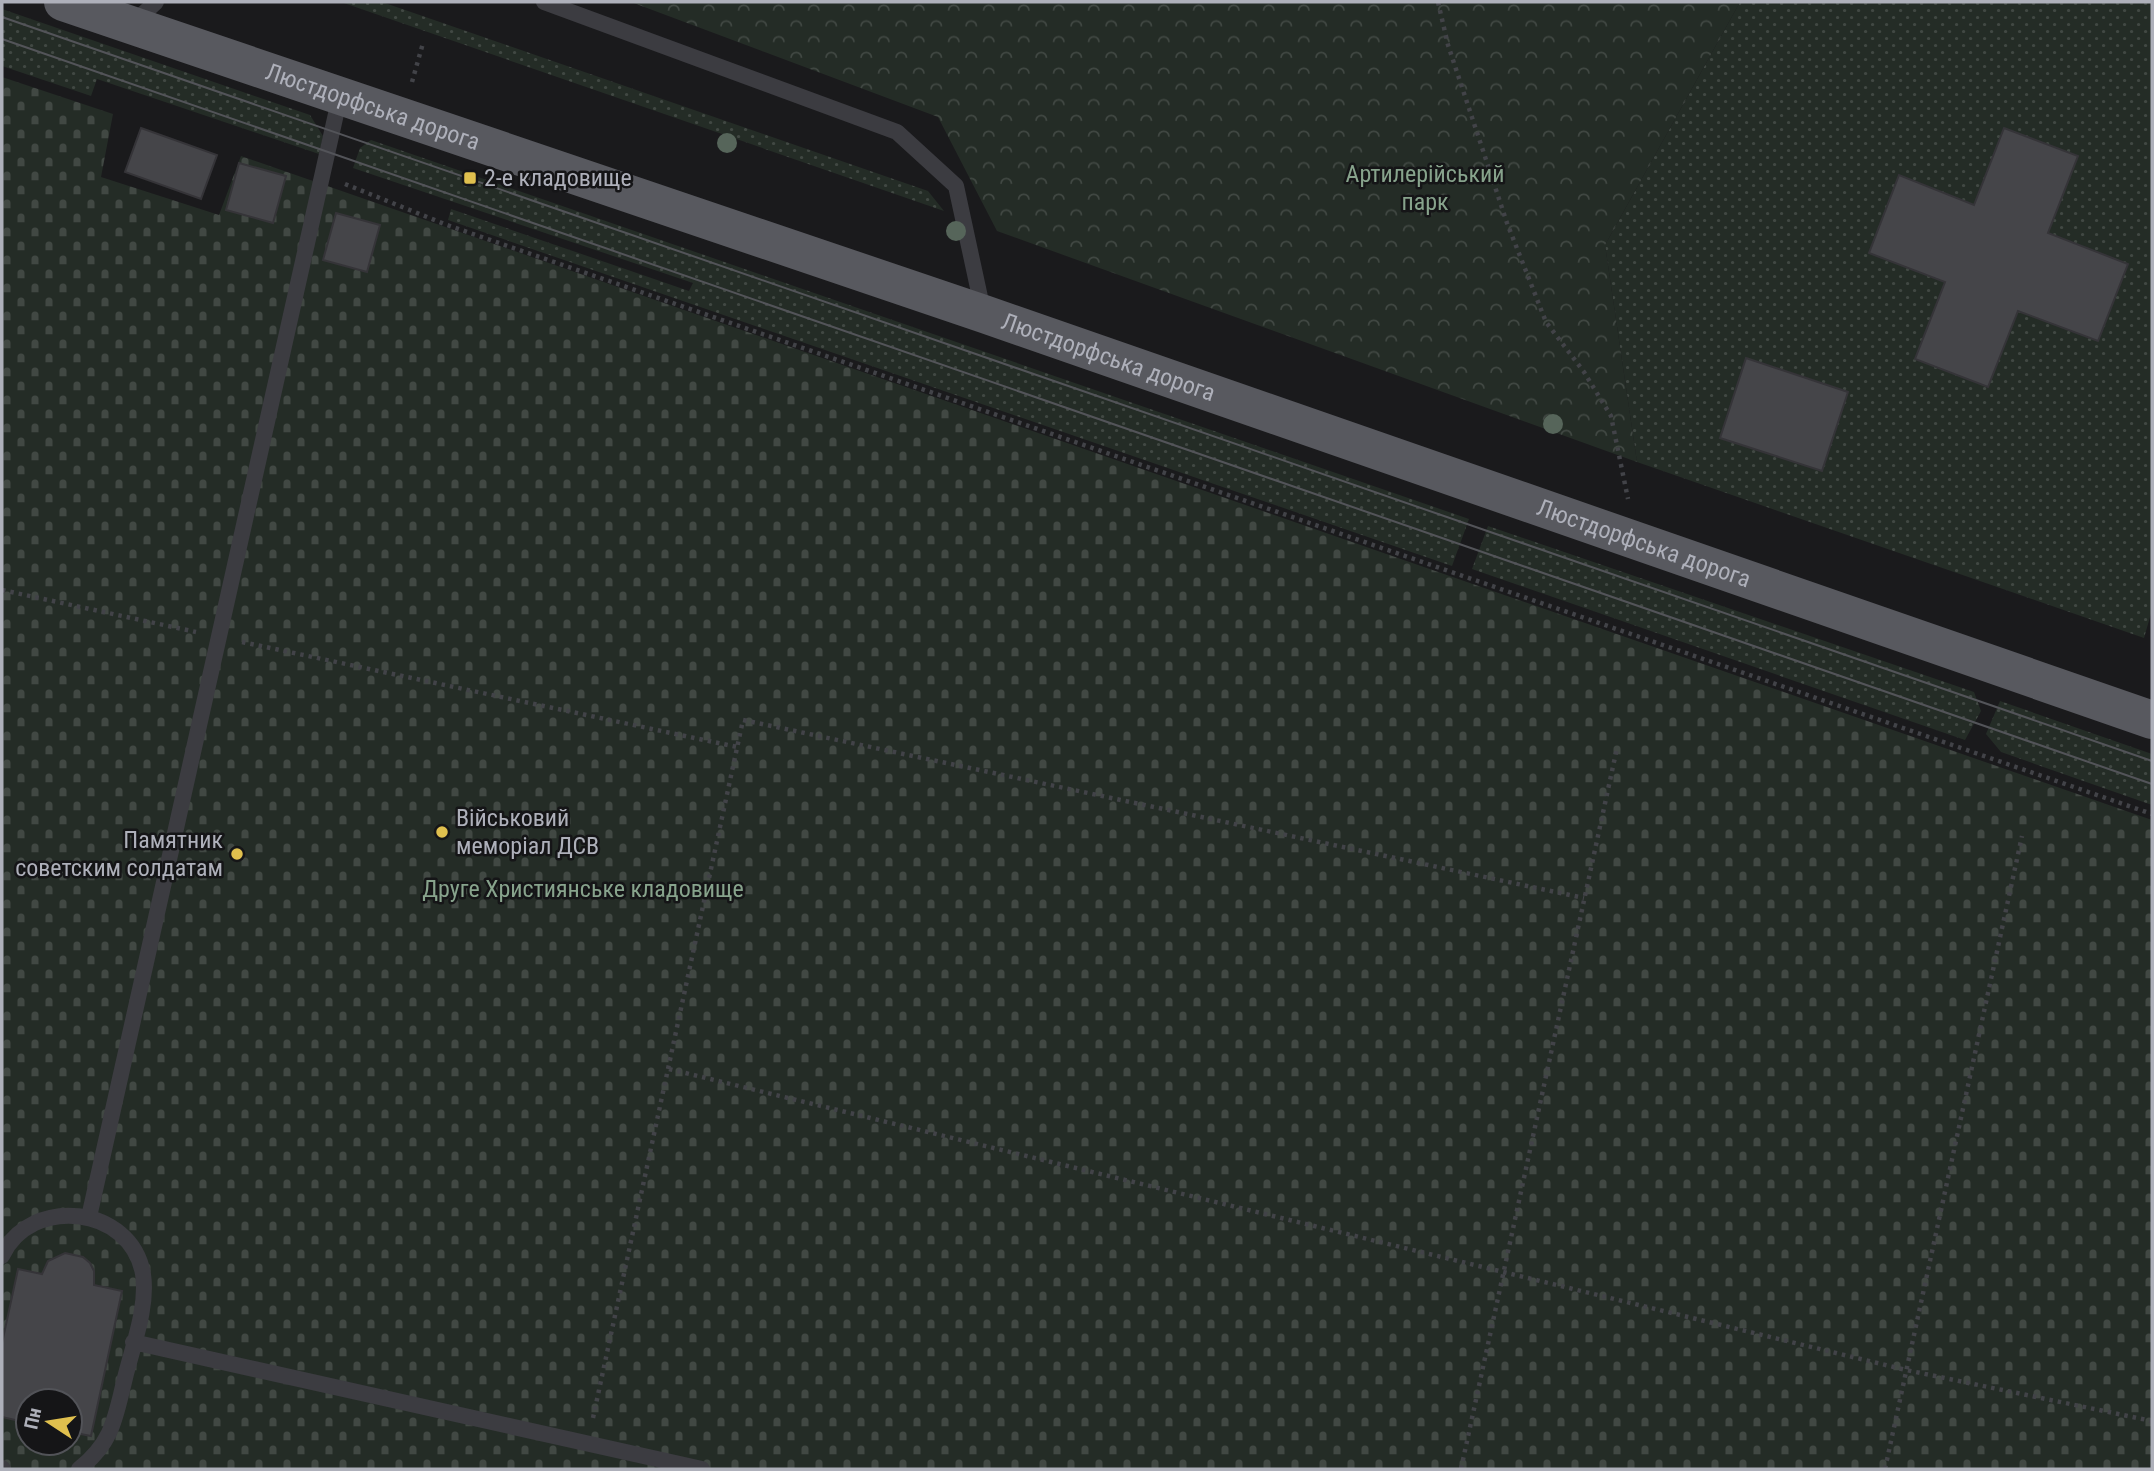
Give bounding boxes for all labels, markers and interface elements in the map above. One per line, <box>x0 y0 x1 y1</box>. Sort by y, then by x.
street label: Люстдорфська дорога <box>262 58 483 156</box>
park label: Артилерійський парк <box>1346 160 1504 216</box>
place label: 2-е кладовище <box>484 164 632 192</box>
marker: 2-е кладовище <box>462 170 478 186</box>
street label: Люстдорфська дорога <box>998 307 1219 407</box>
street label: Люстдорфська дорога <box>1533 493 1754 593</box>
place label: Військовий меморіал ДСВ <box>456 804 599 860</box>
marker: Військовий меморіал ДСВ <box>434 824 450 840</box>
place label: Памятник советским солдатам <box>15 826 223 882</box>
marker: Памятник советским солдатам <box>229 846 245 862</box>
park label: Друге Християнське кладовище <box>422 875 744 903</box>
north arrow <box>14 1387 84 1457</box>
text: Пн <box>19 1406 46 1431</box>

